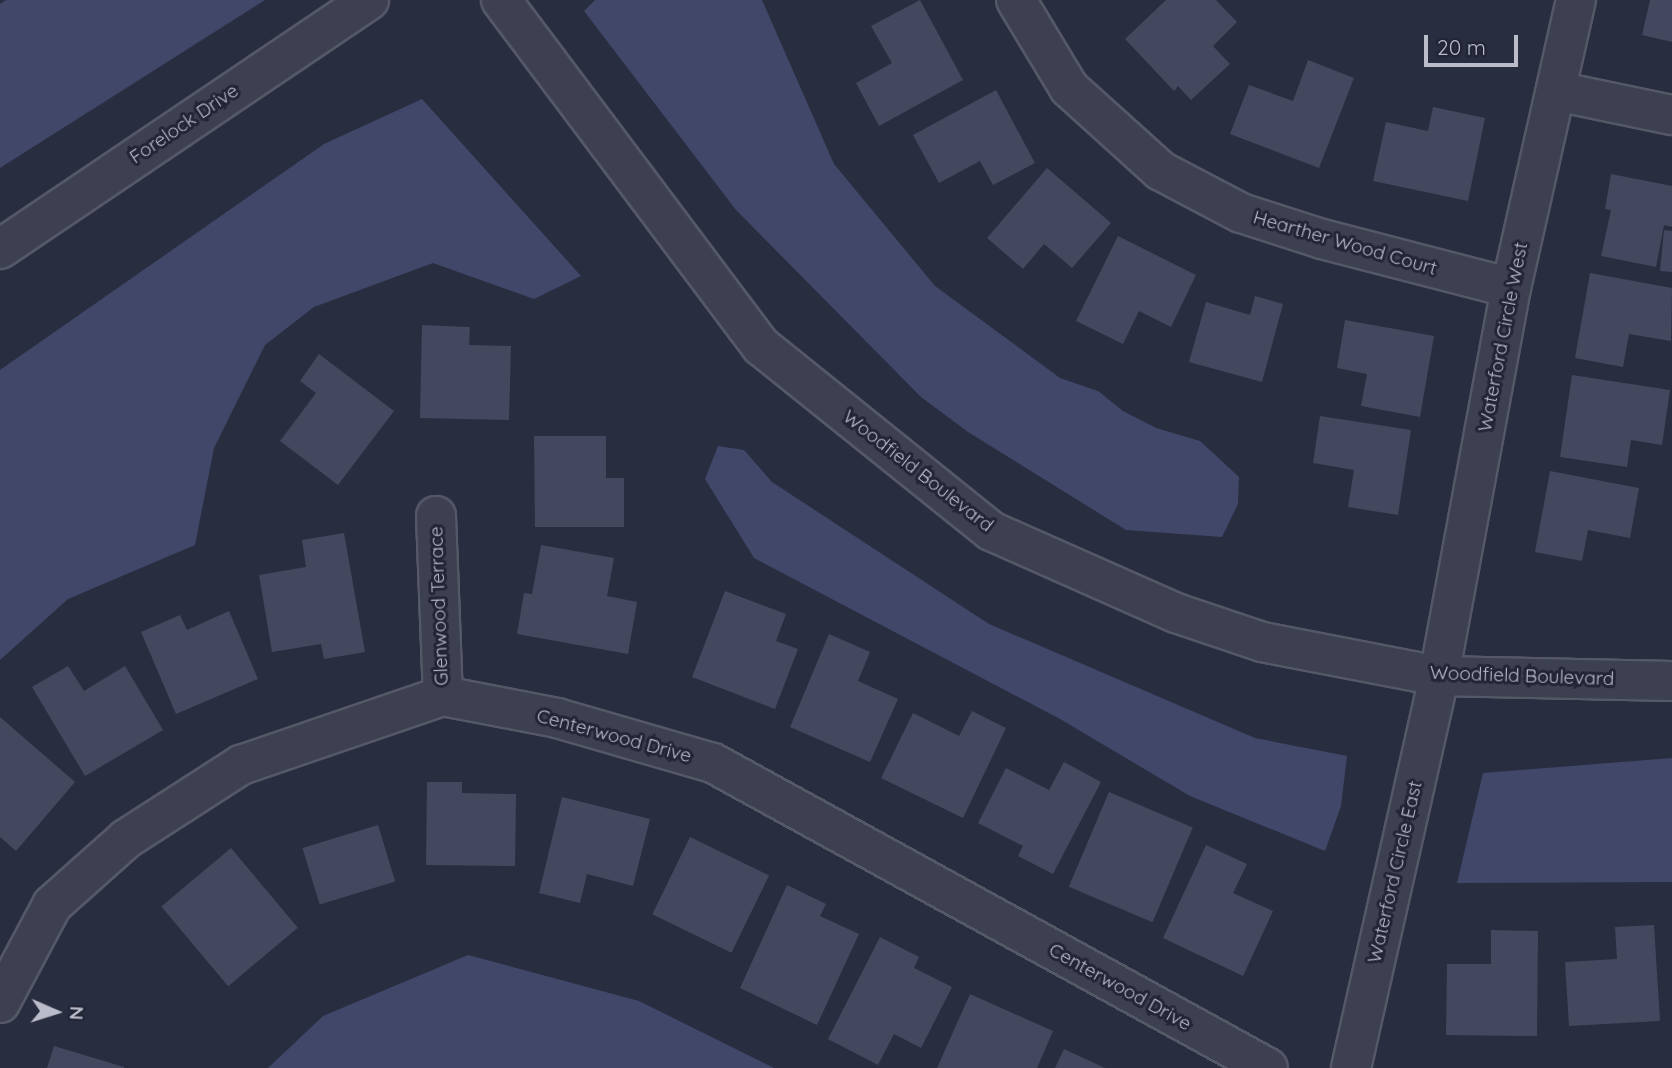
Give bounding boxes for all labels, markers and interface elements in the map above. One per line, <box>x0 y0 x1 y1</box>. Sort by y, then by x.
scale bar <box>1427 21 1522 65</box>
text: 20 m <box>1437 34 1486 60</box>
street label: Forelock Drive <box>125 79 243 169</box>
street label: Hearther Wood Court <box>1251 206 1439 280</box>
street label: Waterford Circle West <box>1473 240 1533 434</box>
street label: Woodfield Boulevard <box>838 405 998 537</box>
street label: Glenwood Terrace <box>425 526 453 686</box>
street label: Woodfield Boulevard <box>1429 661 1615 691</box>
street label: Centerwood Drive <box>534 704 694 768</box>
street label: Waterford Circle East <box>1363 779 1427 965</box>
street label: Centerwood Drive <box>1045 938 1195 1036</box>
north arrow <box>21 977 91 1047</box>
text: N <box>65 1005 89 1021</box>

